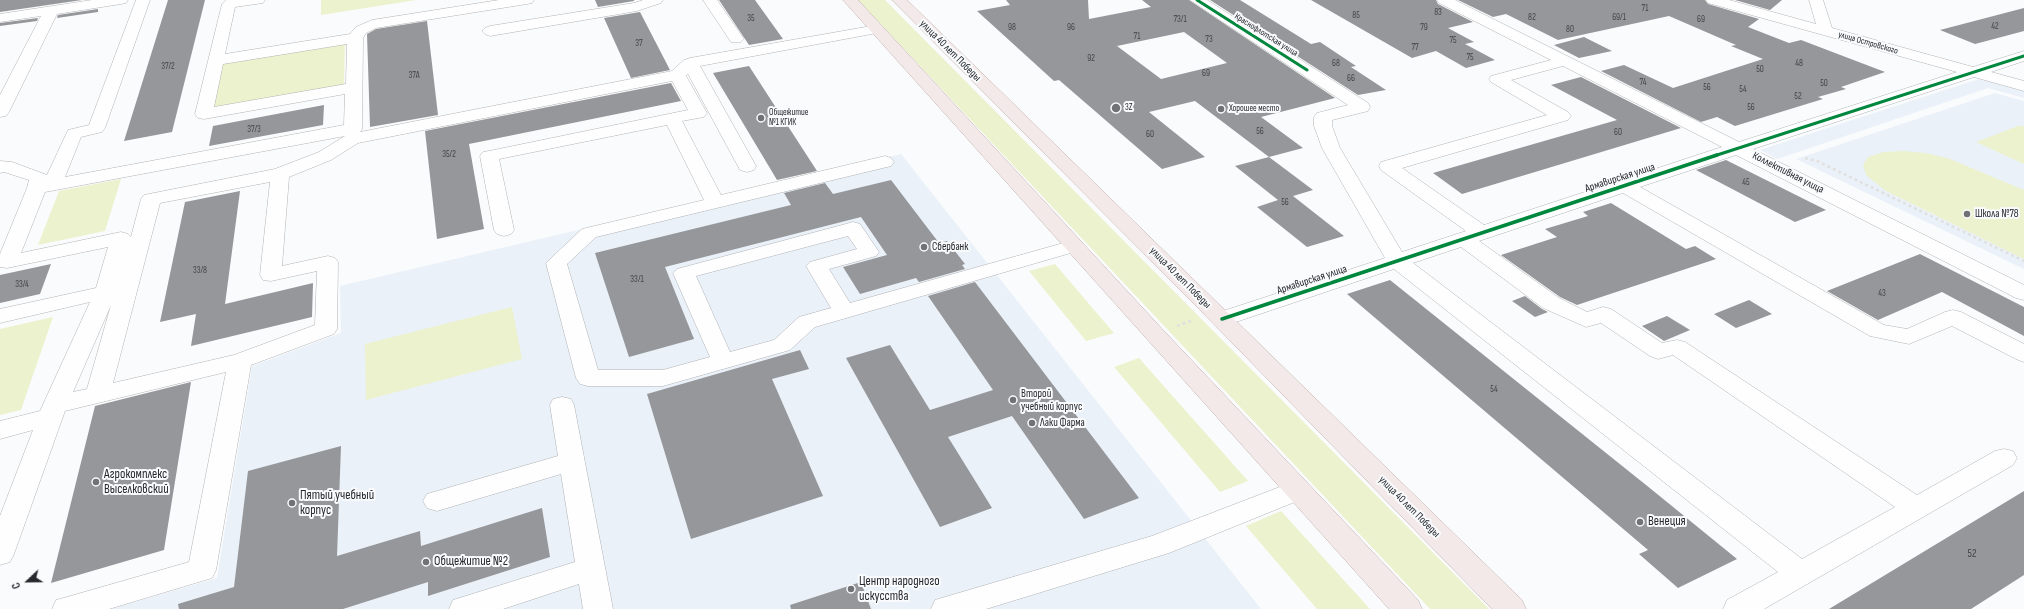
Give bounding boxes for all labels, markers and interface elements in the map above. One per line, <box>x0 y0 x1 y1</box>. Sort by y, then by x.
house number: 71 <box>1642 4 1648 14</box>
house number: 83 <box>1434 8 1442 18</box>
street label: Краснофлотская улица <box>1232 11 1300 59</box>
house number: 85 <box>1352 11 1360 21</box>
house number: 82 <box>1528 13 1536 23</box>
house number: 69/1 <box>1612 13 1626 23</box>
house number: 35 <box>747 14 755 24</box>
house number: 73/1 <box>1173 15 1187 25</box>
house number: 69 <box>1697 15 1705 25</box>
street label: улица 40 лет Победы <box>917 18 983 84</box>
house number: 42 <box>1991 22 1999 32</box>
house number: 98 <box>1008 23 1016 33</box>
house number: 96 <box>1067 23 1075 33</box>
house number: 79 <box>1420 23 1428 33</box>
house number: 80 <box>1566 25 1574 35</box>
street label: улица Островского <box>1837 29 1899 57</box>
house number: 71 <box>1134 32 1140 42</box>
house number: 73 <box>1205 35 1213 45</box>
house number: 75 <box>1449 36 1457 46</box>
house number: 37 <box>635 39 643 49</box>
house number: 77 <box>1411 43 1419 53</box>
house number: 75 <box>1466 53 1474 63</box>
house number: 92 <box>1087 54 1095 64</box>
house number: 68 <box>1332 59 1340 69</box>
house number: 48 <box>1795 59 1803 69</box>
house number: 37/2 <box>161 62 175 72</box>
house number: 50 <box>1756 65 1764 75</box>
house number: 69 <box>1202 69 1210 79</box>
house number: 37А <box>408 71 420 81</box>
house number: 66 <box>1347 74 1355 84</box>
house number: 74 <box>1640 78 1646 88</box>
house number: 50 <box>1820 79 1828 89</box>
house number: 56 <box>1703 83 1711 93</box>
house number: 54 <box>1739 85 1747 95</box>
house number: 52 <box>1794 92 1802 102</box>
marker: 3Z <box>1110 102 1122 114</box>
place label: 3Z <box>1125 103 1133 113</box>
house number: 56 <box>1747 103 1755 113</box>
marker: Хорошее место <box>1216 104 1226 114</box>
place label: Хорошее место <box>1229 104 1279 114</box>
place label: Общежитие №1 КГИК <box>769 108 808 129</box>
marker: Общежитие №1 КГИК <box>756 113 766 123</box>
house number: 37/3 <box>247 125 261 135</box>
house number: 56 <box>1256 127 1264 137</box>
house number: 60 <box>1614 128 1622 138</box>
house number: 60 <box>1146 130 1154 140</box>
street label: Коллективная улица <box>1750 149 1826 197</box>
house number: 35/2 <box>442 150 456 160</box>
street label: Армавирская улица <box>1583 160 1657 196</box>
house number: 45 <box>1742 178 1750 188</box>
house number: 56 <box>1281 198 1289 208</box>
place label: Школа №78 <box>1975 207 2019 221</box>
marker: Школа №78 <box>1962 209 1972 219</box>
place label: Сбербанк <box>932 240 968 254</box>
marker: Сбербанк <box>919 242 929 252</box>
street label: улица 40 лет Победы <box>1147 245 1213 311</box>
street label: Армавирская улица <box>1275 262 1349 298</box>
house number: 33/8 <box>193 266 207 276</box>
house number: 33/1 <box>630 275 644 285</box>
house number: 33/4 <box>15 280 29 290</box>
house number: 43 <box>1878 289 1886 299</box>
house number: 54 <box>1490 385 1498 395</box>
place label: Второй учебный корпус <box>1021 387 1082 413</box>
marker: Второй учебный корпус <box>1008 395 1018 405</box>
place label: Лаки Фарма <box>1040 416 1085 430</box>
marker: Лаки Фарма <box>1027 418 1037 428</box>
place label: Агрокомплекс Выселковский <box>104 467 169 498</box>
street label: улица 40 лет Победы <box>1376 474 1442 540</box>
marker: Агрокомплекс Выселковский <box>91 477 101 487</box>
place label: Пятый учебный корпус <box>300 488 374 519</box>
marker: Пятый учебный корпус <box>287 498 297 508</box>
place label: Венеция <box>1648 514 1686 530</box>
marker: Венеция <box>1635 517 1645 527</box>
house number: 52 <box>1968 547 1976 561</box>
place label: Общежитие №2 <box>434 554 508 570</box>
marker: Общежитие №2 <box>421 557 431 567</box>
north arrow <box>8 561 48 601</box>
place label: Центр народного искусства <box>859 574 940 605</box>
text: С <box>9 581 23 591</box>
marker: Центр народного искусства <box>846 584 856 594</box>

